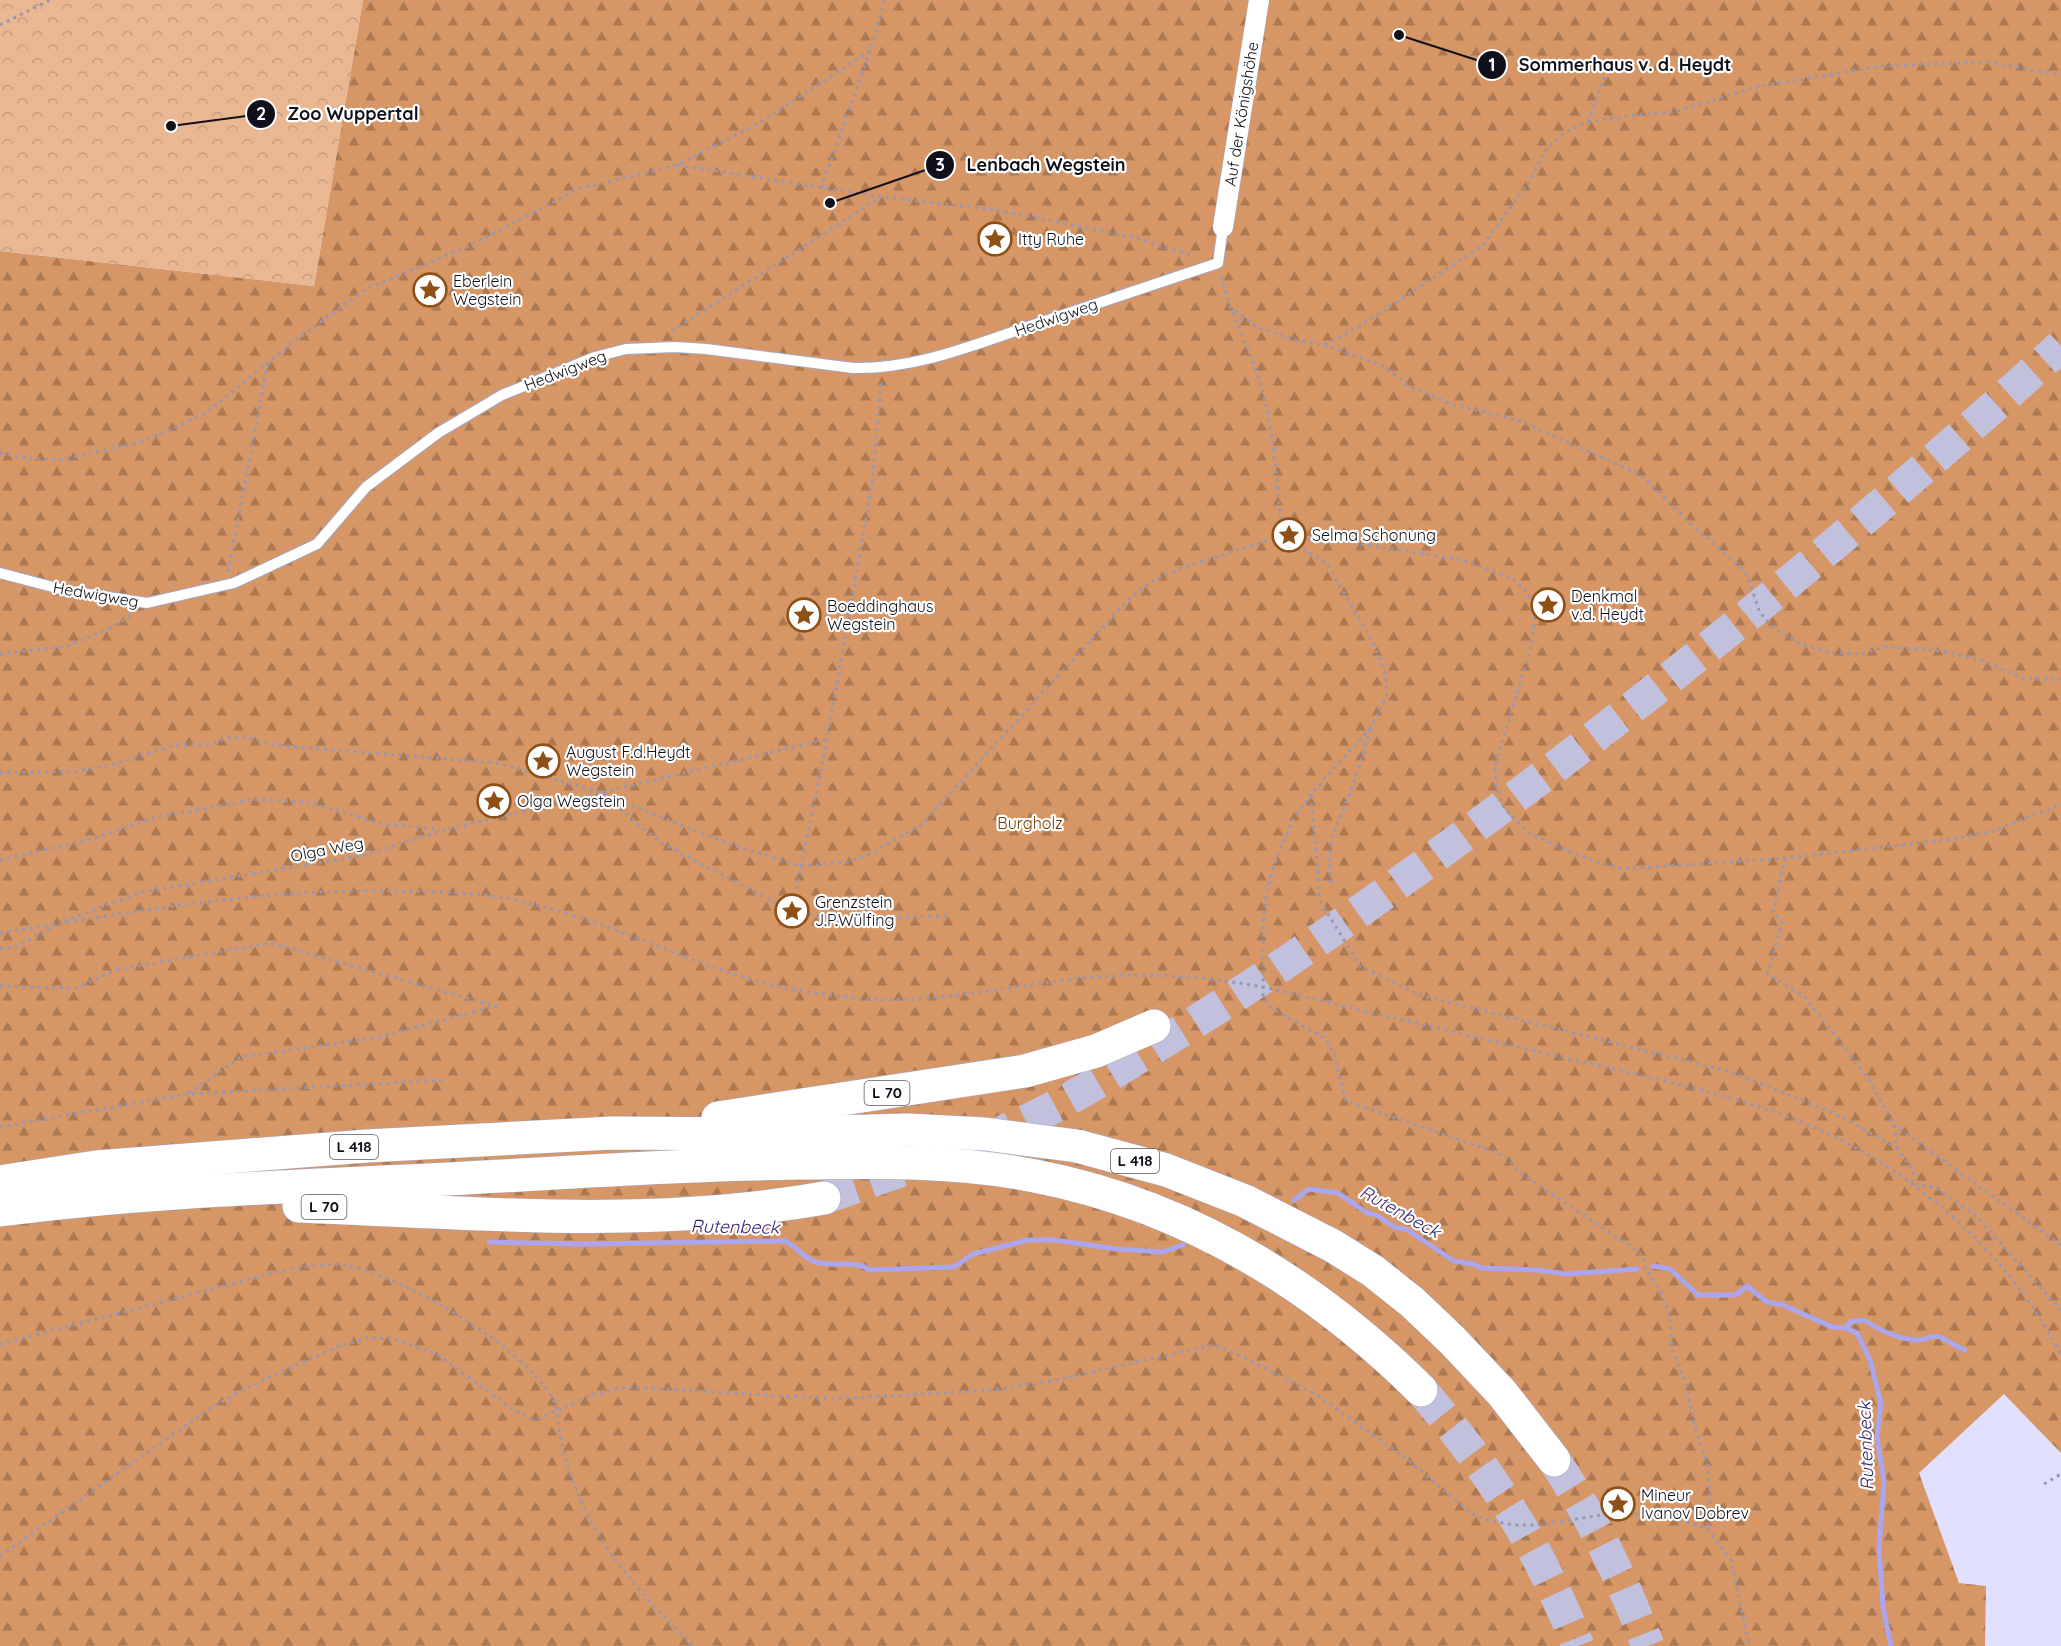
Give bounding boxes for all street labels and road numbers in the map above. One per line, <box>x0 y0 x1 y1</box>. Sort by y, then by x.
street label: Auf der Königshöhe <box>1220 40 1262 188</box>
street label: Hedwigweg <box>1012 293 1100 341</box>
street label: Hedwigweg <box>521 345 609 395</box>
street label: Hedwigweg <box>52 577 140 611</box>
street label: Olga Weg <box>289 832 365 866</box>
road number: L 70 <box>864 1081 910 1105</box>
road number: L 418 <box>330 1135 378 1159</box>
road number: L 418 <box>1111 1149 1159 1173</box>
road number: L 70 <box>302 1195 346 1219</box>

